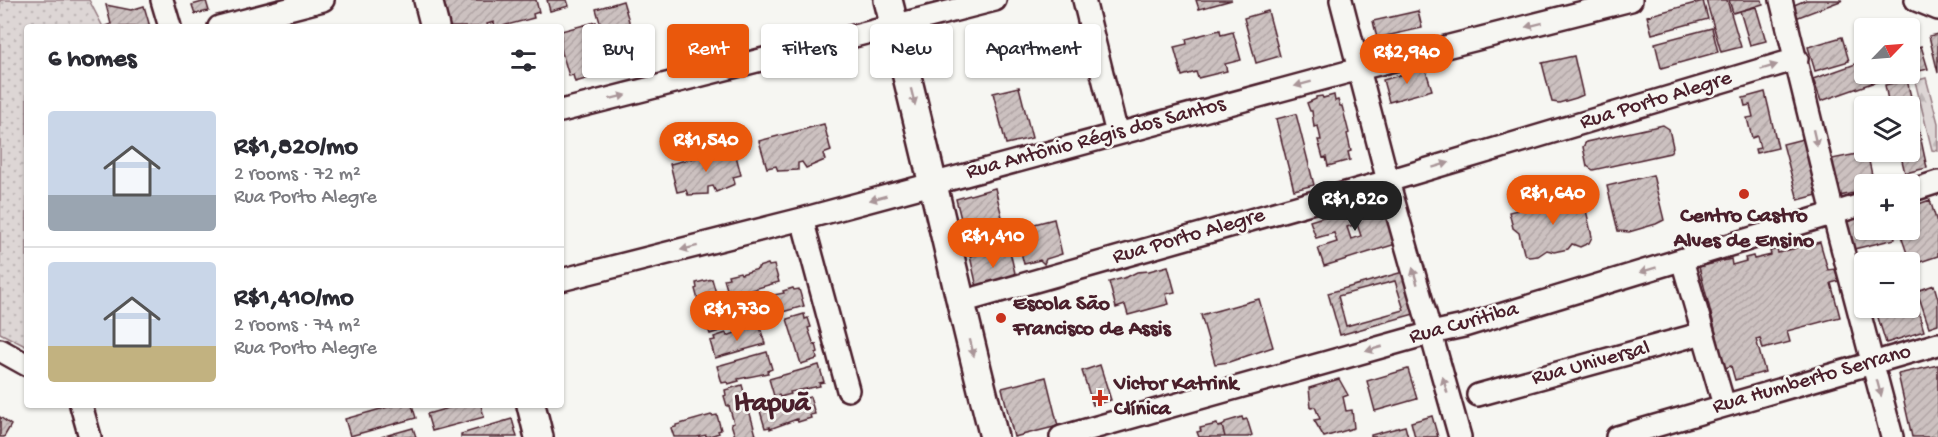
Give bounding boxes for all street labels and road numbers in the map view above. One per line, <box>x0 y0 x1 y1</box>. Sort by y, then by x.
street label: Rua Porto Alegre <box>1577 65 1736 136</box>
street label: Rua Antônio Régis dos Santos <box>963 92 1229 186</box>
street label: Rua Porto Alegre <box>1110 203 1269 271</box>
street label: Rua Curitiba <box>1407 297 1522 351</box>
street label: Rua Universal <box>1529 336 1653 392</box>
street label: Rua Humberto Serrano <box>1710 339 1914 421</box>

